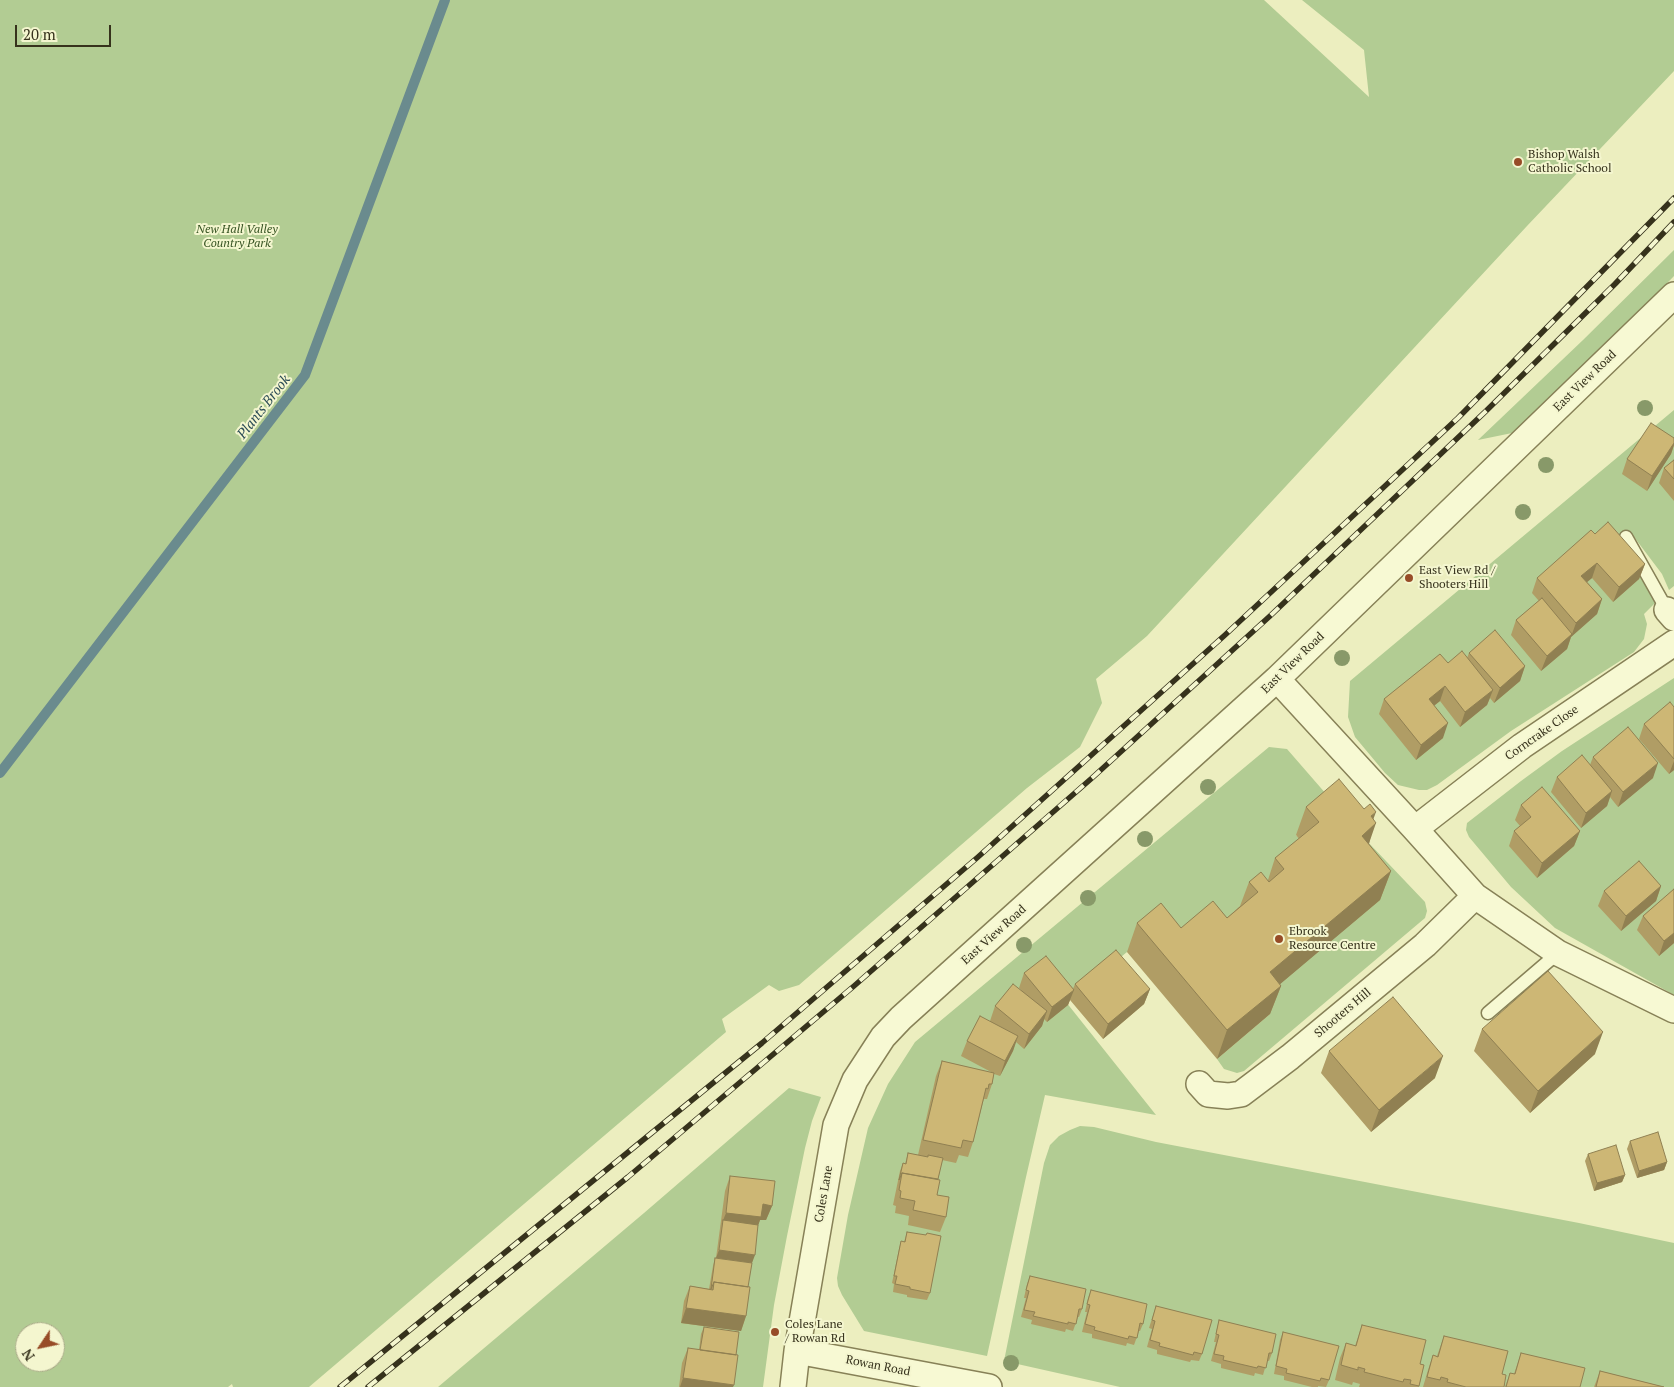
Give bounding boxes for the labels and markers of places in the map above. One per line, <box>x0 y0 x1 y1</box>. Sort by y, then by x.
place label: Bishop Walsh Catholic School <box>1528 148 1612 176</box>
marker: Bishop Walsh Catholic School <box>1512 156 1524 168</box>
place label: East View Rd / Shooters Hill <box>1419 564 1495 592</box>
marker: East View Rd / Shooters Hill <box>1403 572 1415 584</box>
place label: Ebrook Resource Centre <box>1289 925 1376 953</box>
marker: Ebrook Resource Centre <box>1273 933 1285 945</box>
place label: Coles Lane / Rowan Rd <box>785 1318 845 1346</box>
marker: Coles Lane / Rowan Rd <box>769 1326 781 1338</box>

